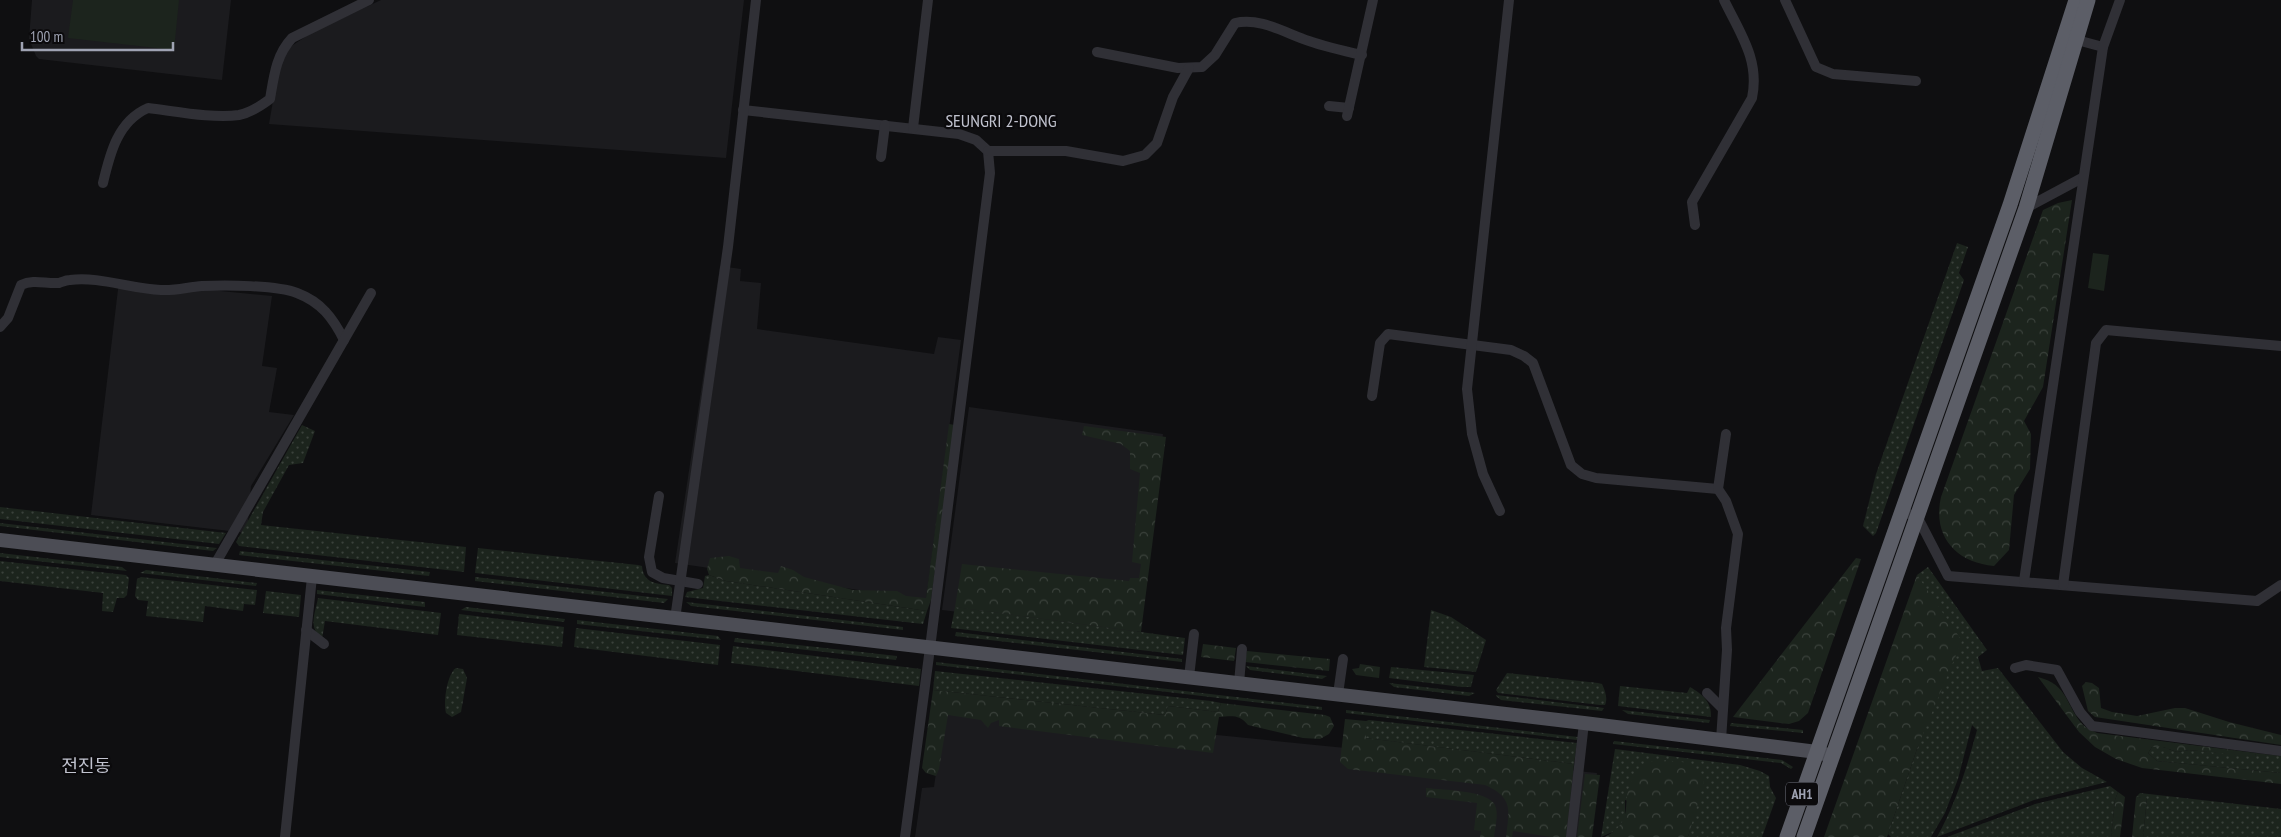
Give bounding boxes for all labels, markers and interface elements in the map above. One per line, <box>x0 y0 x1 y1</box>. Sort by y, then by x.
scale bar <box>22 20 174 52</box>
text: 100 m <box>30 27 63 46</box>
district label: SEUNGRI 2-DONG <box>945 109 1057 132</box>
district label: 전진동 <box>61 754 111 777</box>
road number: AH1 <box>1786 782 1818 806</box>

